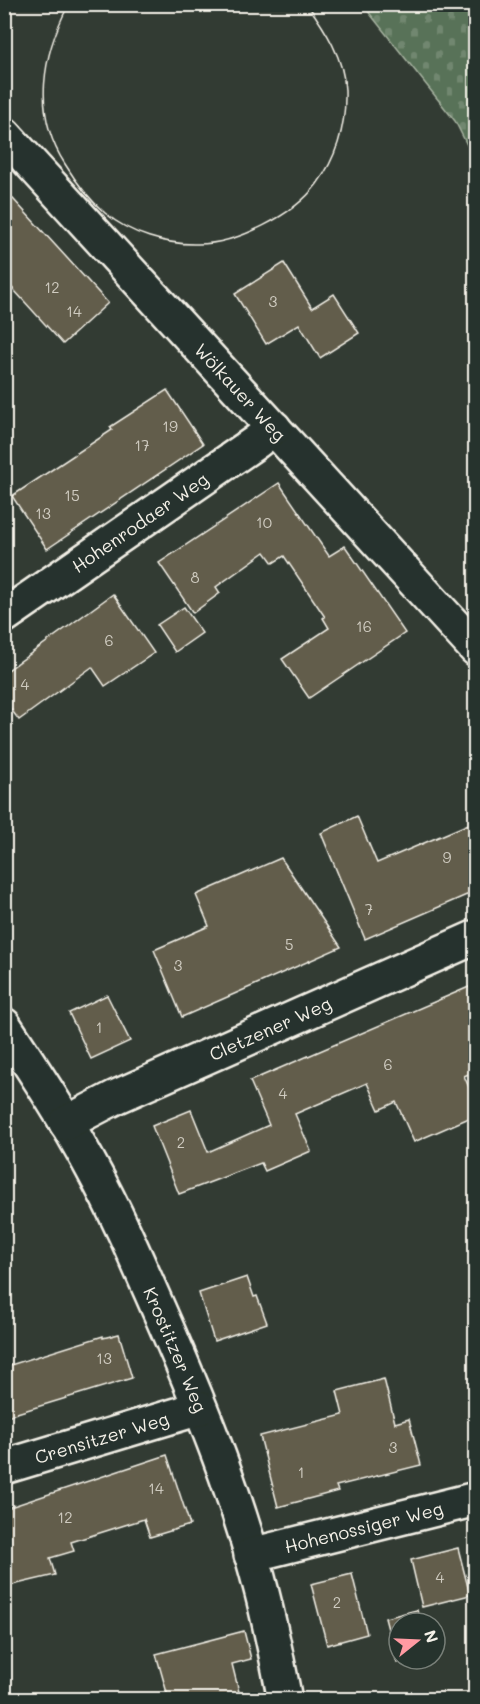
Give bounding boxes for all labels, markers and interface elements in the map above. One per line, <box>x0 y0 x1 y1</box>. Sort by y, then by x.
house number: 12 <box>44 277 60 297</box>
house number: 3 <box>269 291 278 311</box>
house number: 14 <box>66 301 82 321</box>
street label: Wölkauer Weg <box>189 338 292 446</box>
house number: 19 <box>162 416 178 436</box>
house number: 17 <box>134 435 150 455</box>
street label: Hohenrodaer Weg <box>67 467 213 578</box>
house number: 15 <box>64 485 80 505</box>
house number: 13 <box>35 503 51 523</box>
house number: 10 <box>256 512 272 532</box>
house number: 8 <box>190 567 200 587</box>
house number: 16 <box>356 616 372 636</box>
house number: 6 <box>104 630 114 650</box>
house number: 4 <box>21 674 30 694</box>
house number: 9 <box>443 847 452 867</box>
house number: 7 <box>365 899 373 919</box>
house number: 5 <box>285 934 293 954</box>
house number: 3 <box>174 955 183 975</box>
street label: Cletzener Weg <box>205 991 335 1066</box>
house number: 1 <box>96 1017 102 1037</box>
house number: 6 <box>383 1054 393 1074</box>
house number: 4 <box>279 1083 288 1103</box>
house number: 2 <box>177 1132 185 1152</box>
street label: Krostitzer Weg <box>138 1283 213 1416</box>
house number: 13 <box>96 1348 112 1368</box>
street label: Crensitzer Weg <box>32 1406 172 1469</box>
house number: 3 <box>389 1437 398 1457</box>
house number: 1 <box>298 1462 304 1482</box>
house number: 14 <box>148 1478 164 1498</box>
street label: Hohenossiger Weg <box>282 1496 445 1558</box>
house number: 12 <box>57 1507 73 1527</box>
house number: 4 <box>436 1567 445 1587</box>
house number: 2 <box>333 1592 341 1612</box>
north arrow <box>387 1611 447 1671</box>
text: N <box>420 1627 444 1645</box>

